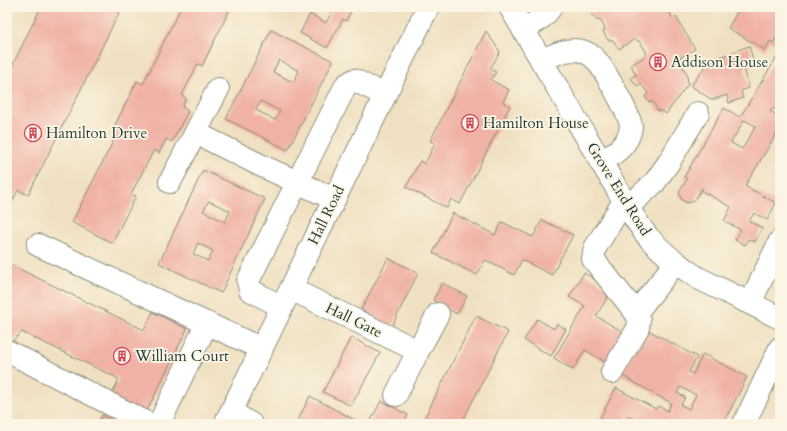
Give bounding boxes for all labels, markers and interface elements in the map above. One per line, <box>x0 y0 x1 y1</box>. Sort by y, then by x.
building icon: Addison House <box>648 52 668 72</box>
place label: Addison House <box>671 52 768 72</box>
building icon: Hamilton House <box>460 113 480 133</box>
place label: Hamilton House <box>483 113 589 133</box>
building icon: Hamilton Drive <box>23 123 43 143</box>
place label: Hamilton Drive <box>46 123 148 143</box>
street label: Grove End Road <box>582 138 656 240</box>
street label: Hall Road <box>303 182 349 248</box>
street label: Hall Gate <box>322 298 386 342</box>
building icon: William Court <box>112 346 132 366</box>
place label: William Court <box>134 346 229 366</box>

